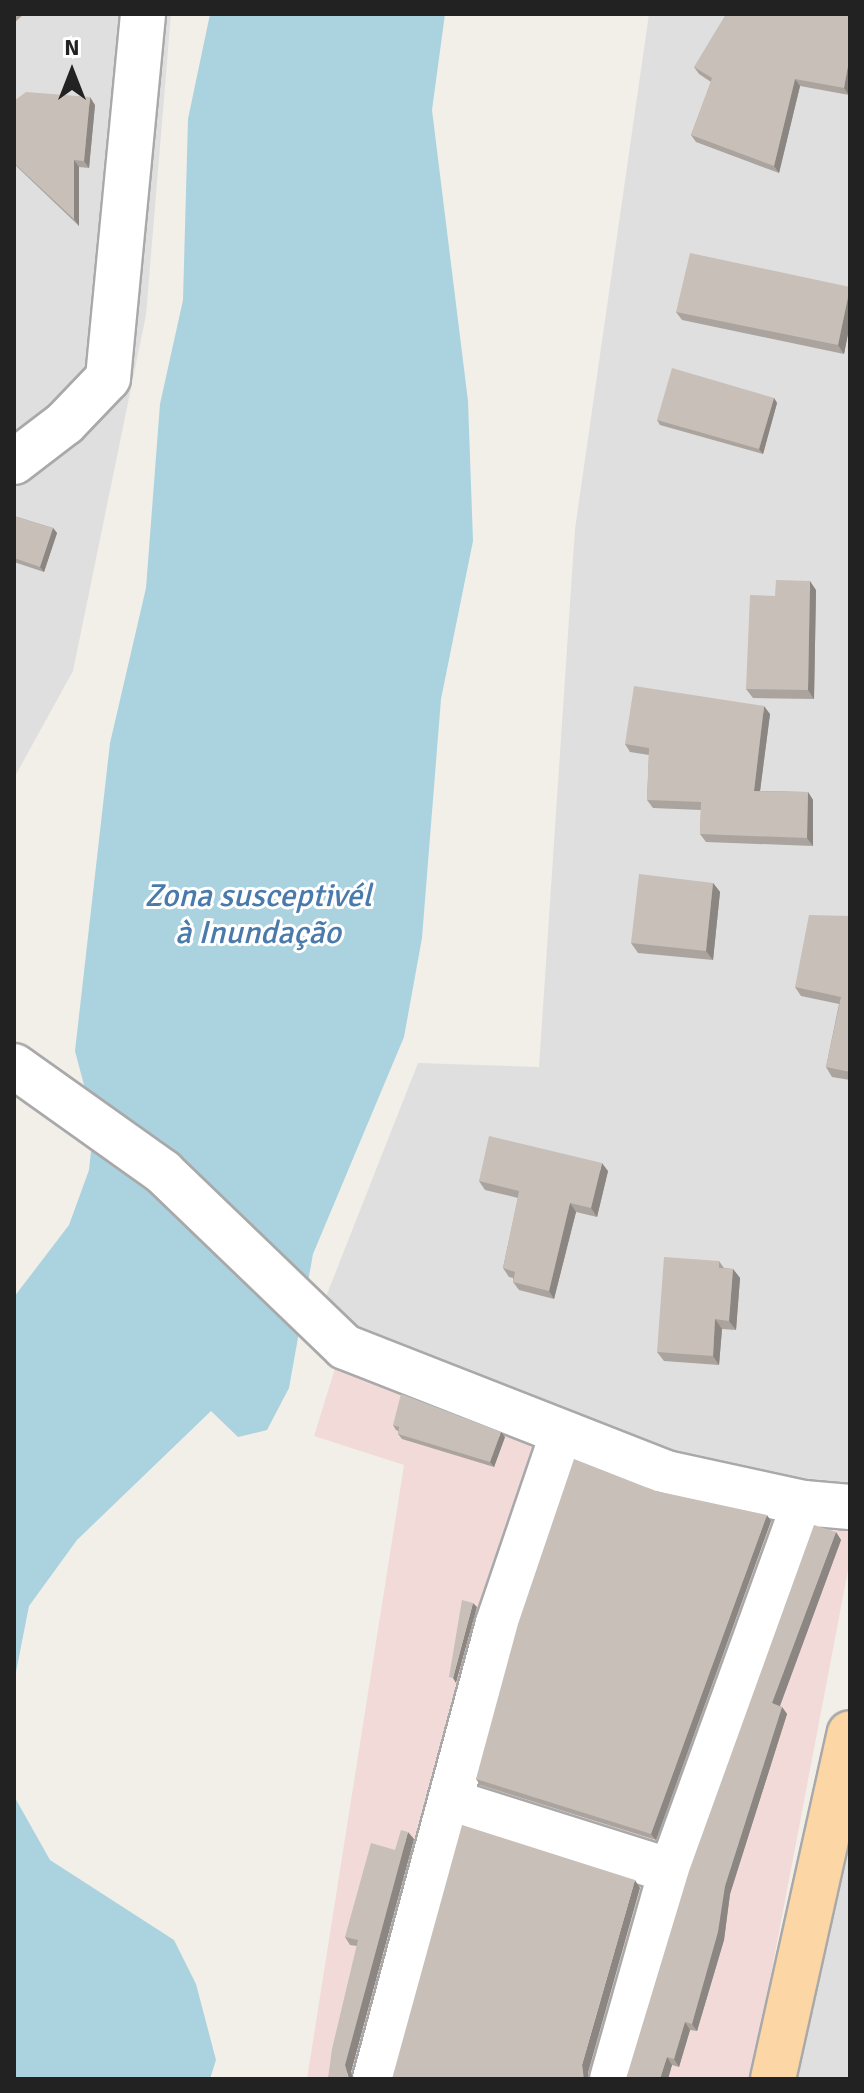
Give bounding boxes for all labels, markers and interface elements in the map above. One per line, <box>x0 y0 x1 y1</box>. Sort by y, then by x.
north arrow <box>32 32 112 112</box>
text: N <box>64 34 80 61</box>
water label: Zona susceptivél à Inundação <box>144 878 372 953</box>

